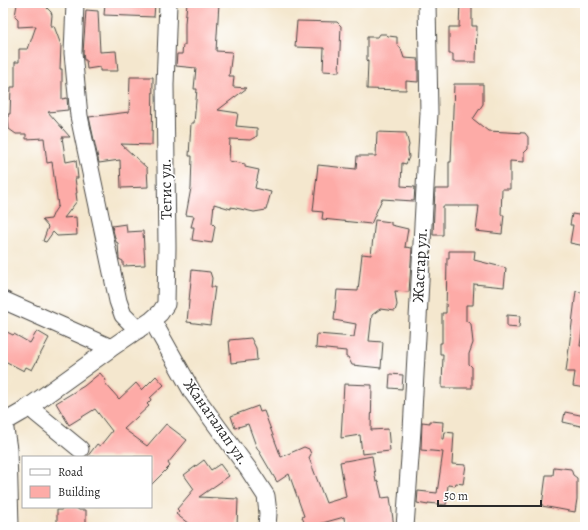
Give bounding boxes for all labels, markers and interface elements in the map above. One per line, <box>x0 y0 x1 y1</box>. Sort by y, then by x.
street label: Тегис ул. <box>154 158 178 220</box>
street label: Жастар ул. <box>407 227 433 303</box>
street label: Жанаталап ул. <box>178 374 254 470</box>
legend <box>22 456 152 508</box>
text: Road <box>58 464 84 480</box>
scale bar <box>438 482 541 508</box>
text: Building <box>58 484 100 500</box>
text: 50 m <box>444 488 468 504</box>

